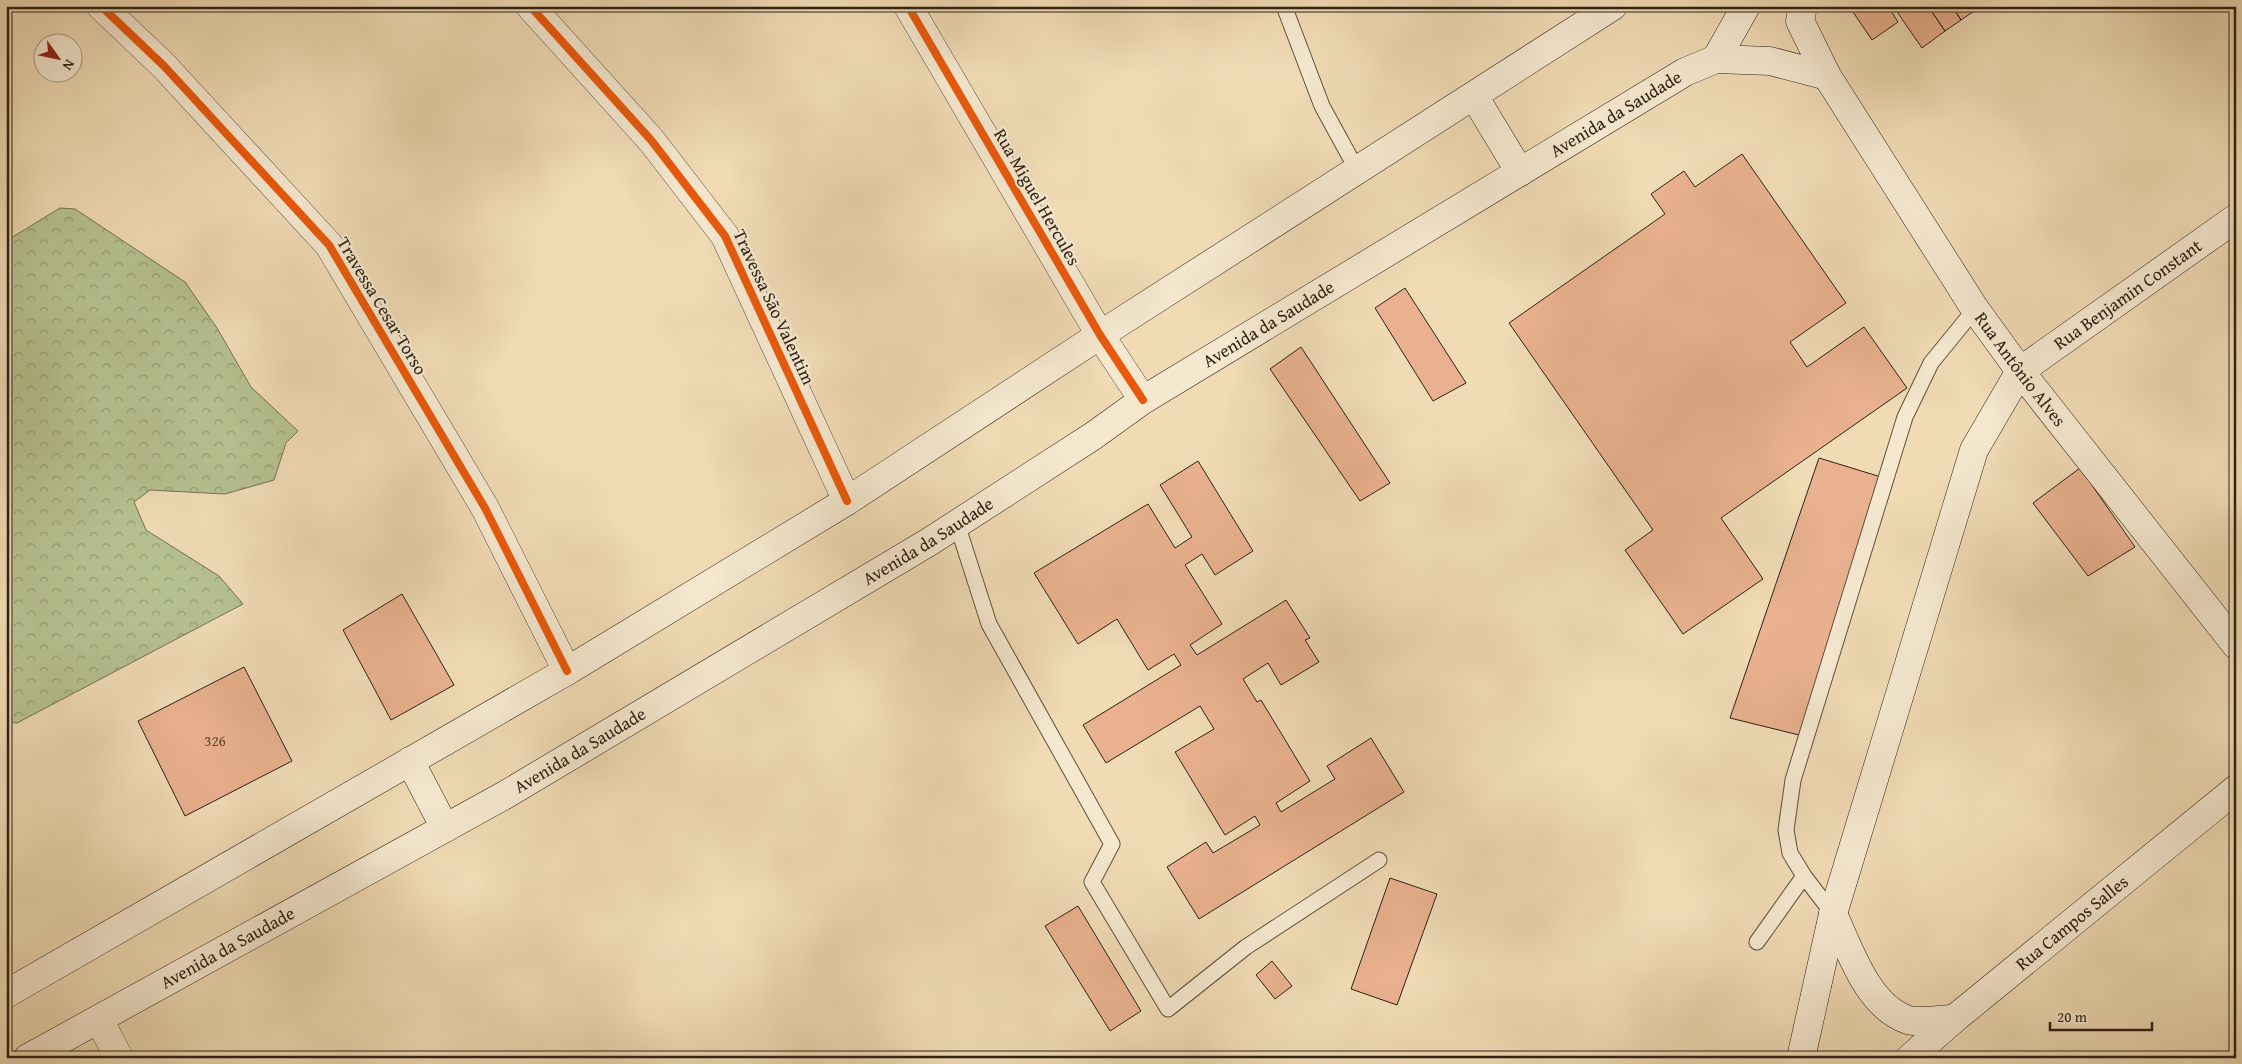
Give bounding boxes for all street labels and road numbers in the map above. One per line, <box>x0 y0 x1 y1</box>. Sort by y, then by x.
street label: Avenida da Saudade <box>1545 63 1687 164</box>
street label: Rua Miguel Hercules <box>987 123 1088 270</box>
street label: Travessa São Valentim <box>727 225 822 389</box>
street label: Travessa Cesar Torso <box>330 232 434 380</box>
street label: Rua Benjamin Constant <box>2048 232 2208 356</box>
street label: Avenida da Saudade <box>1197 273 1339 374</box>
street label: Rua Antônio Alves <box>1968 306 2073 432</box>
street label: Avenida da Saudade <box>857 490 999 592</box>
street label: Avenida da Saudade <box>509 700 651 800</box>
street label: Rua Campos Salles <box>2009 868 2134 977</box>
street label: Avenida da Saudade <box>155 900 299 995</box>

